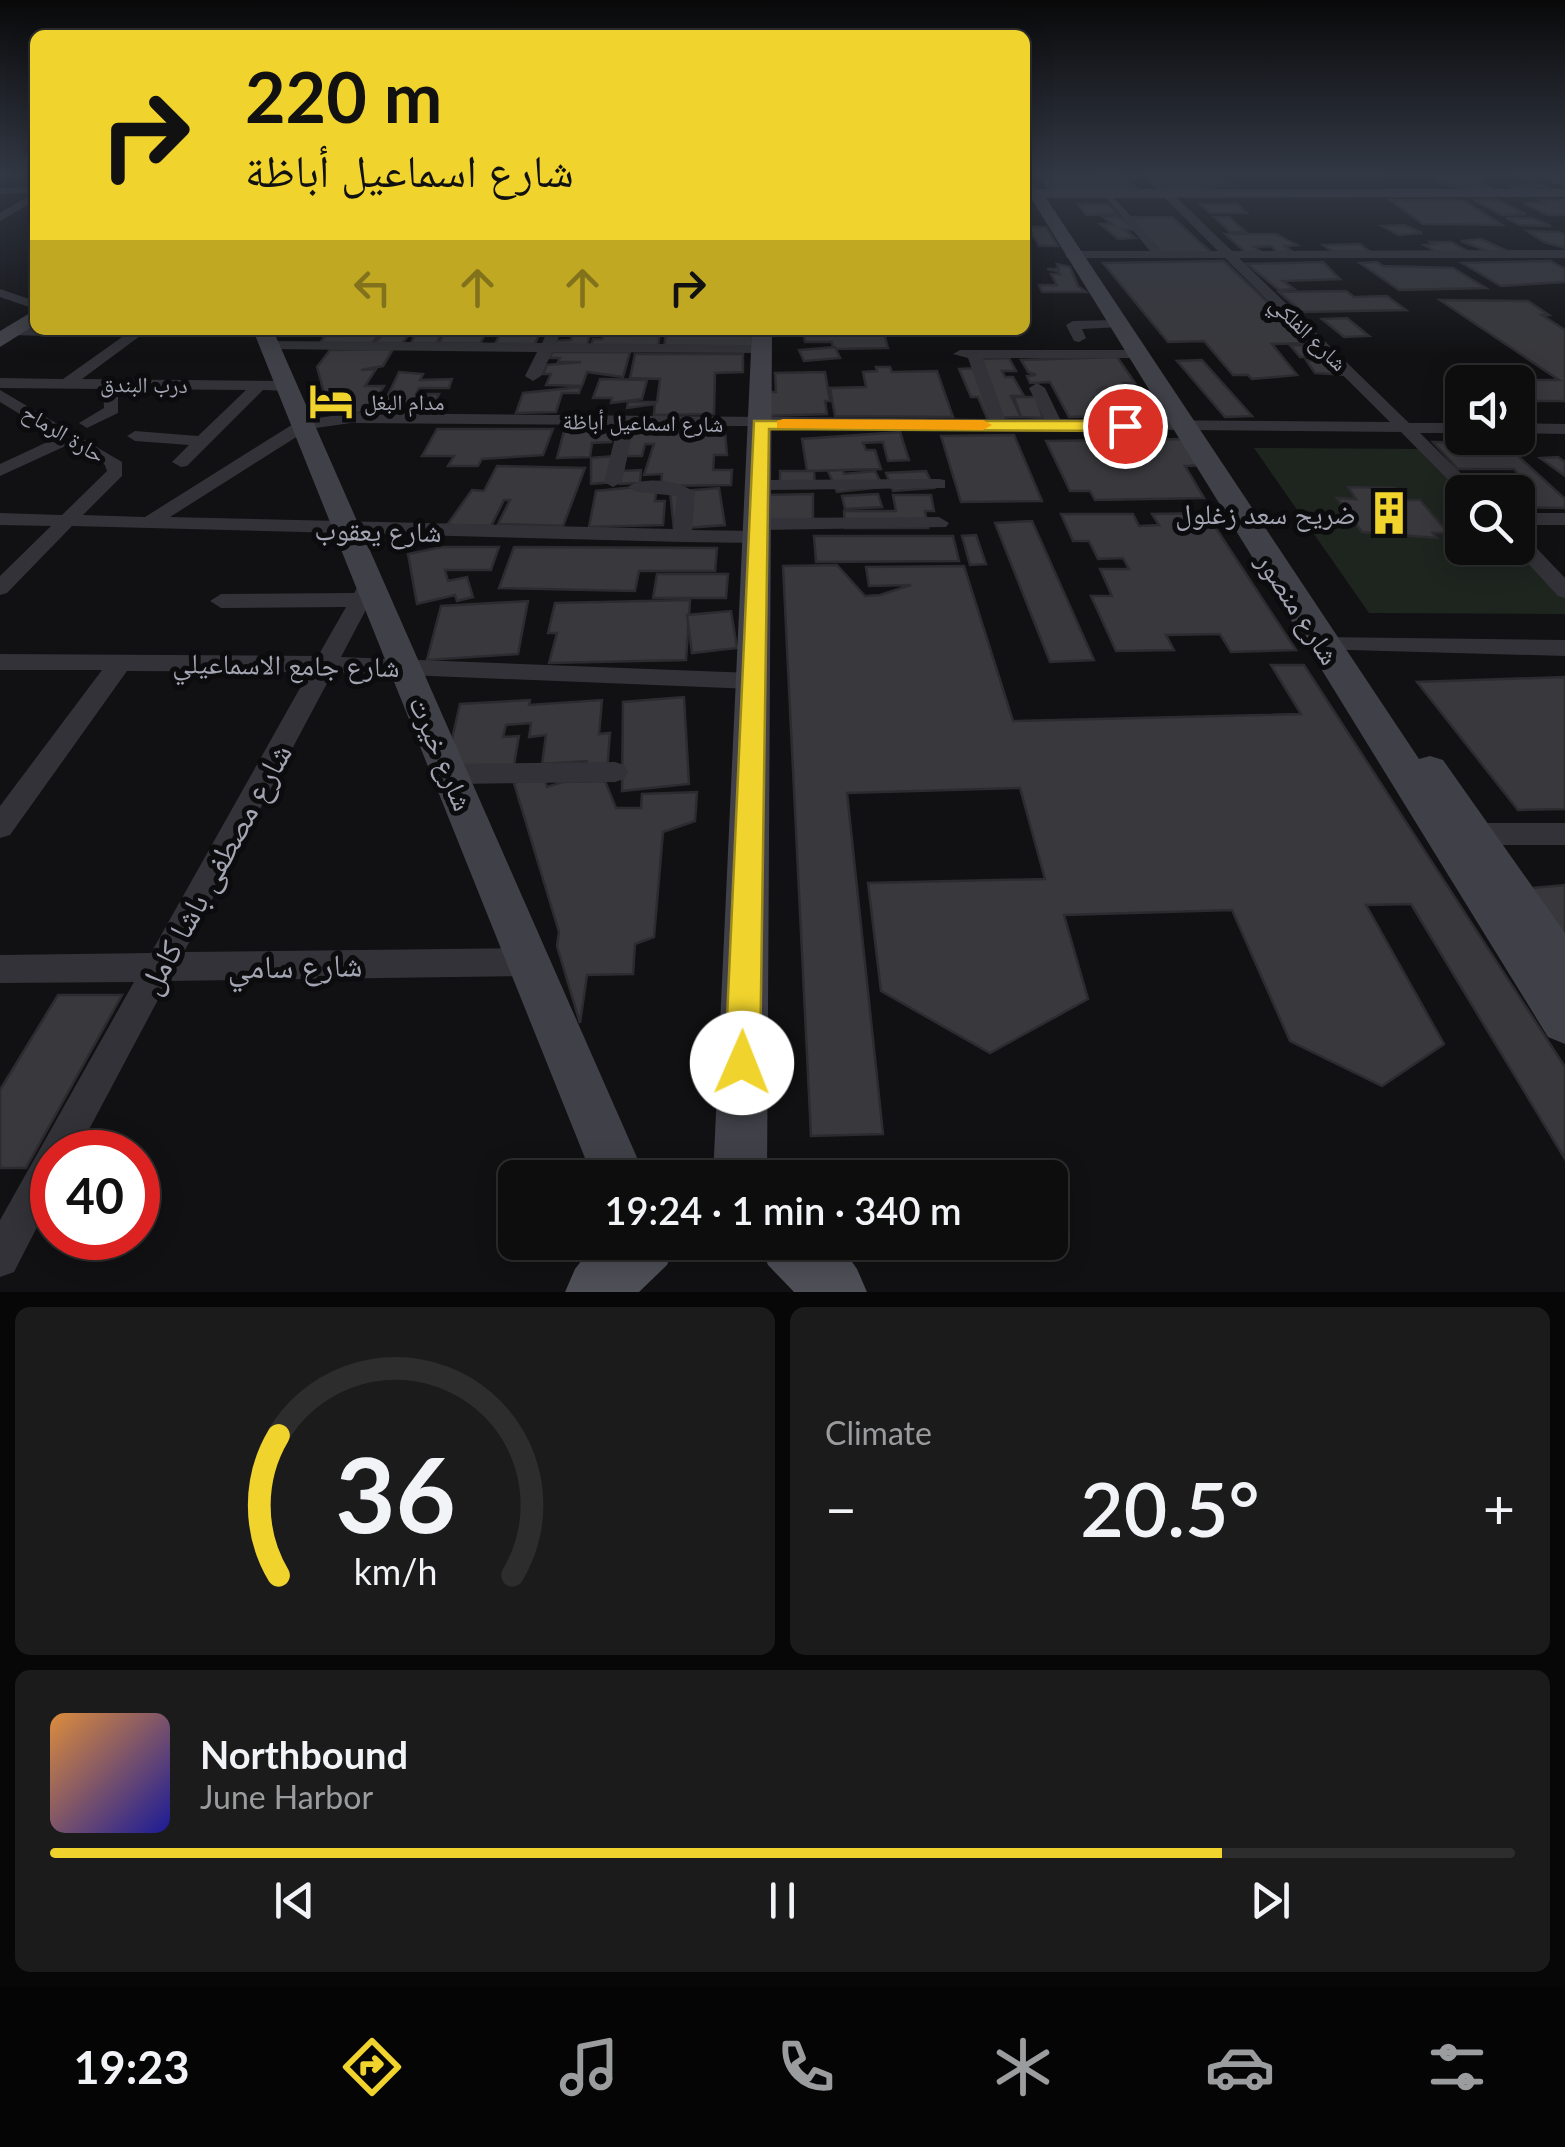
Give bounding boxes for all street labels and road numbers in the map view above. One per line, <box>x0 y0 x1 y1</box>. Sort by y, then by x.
street label: شارع الفلكي <box>1262 290 1353 380</box>
street label: درب البندق <box>100 370 188 399</box>
street label: حارة الرماح <box>18 398 110 469</box>
street label: شارع اسماعيل أباظة <box>562 407 724 438</box>
street label: شارع يعقوب <box>314 512 442 550</box>
street label: شارع منصور <box>1248 545 1348 672</box>
street label: شارع جامع الاسماعيلي <box>172 645 400 690</box>
street label: شارع خيرت <box>401 691 481 816</box>
street label: شارع مصطفى باشا كامل <box>129 736 301 1001</box>
street label: شارع سامي <box>227 944 363 993</box>

